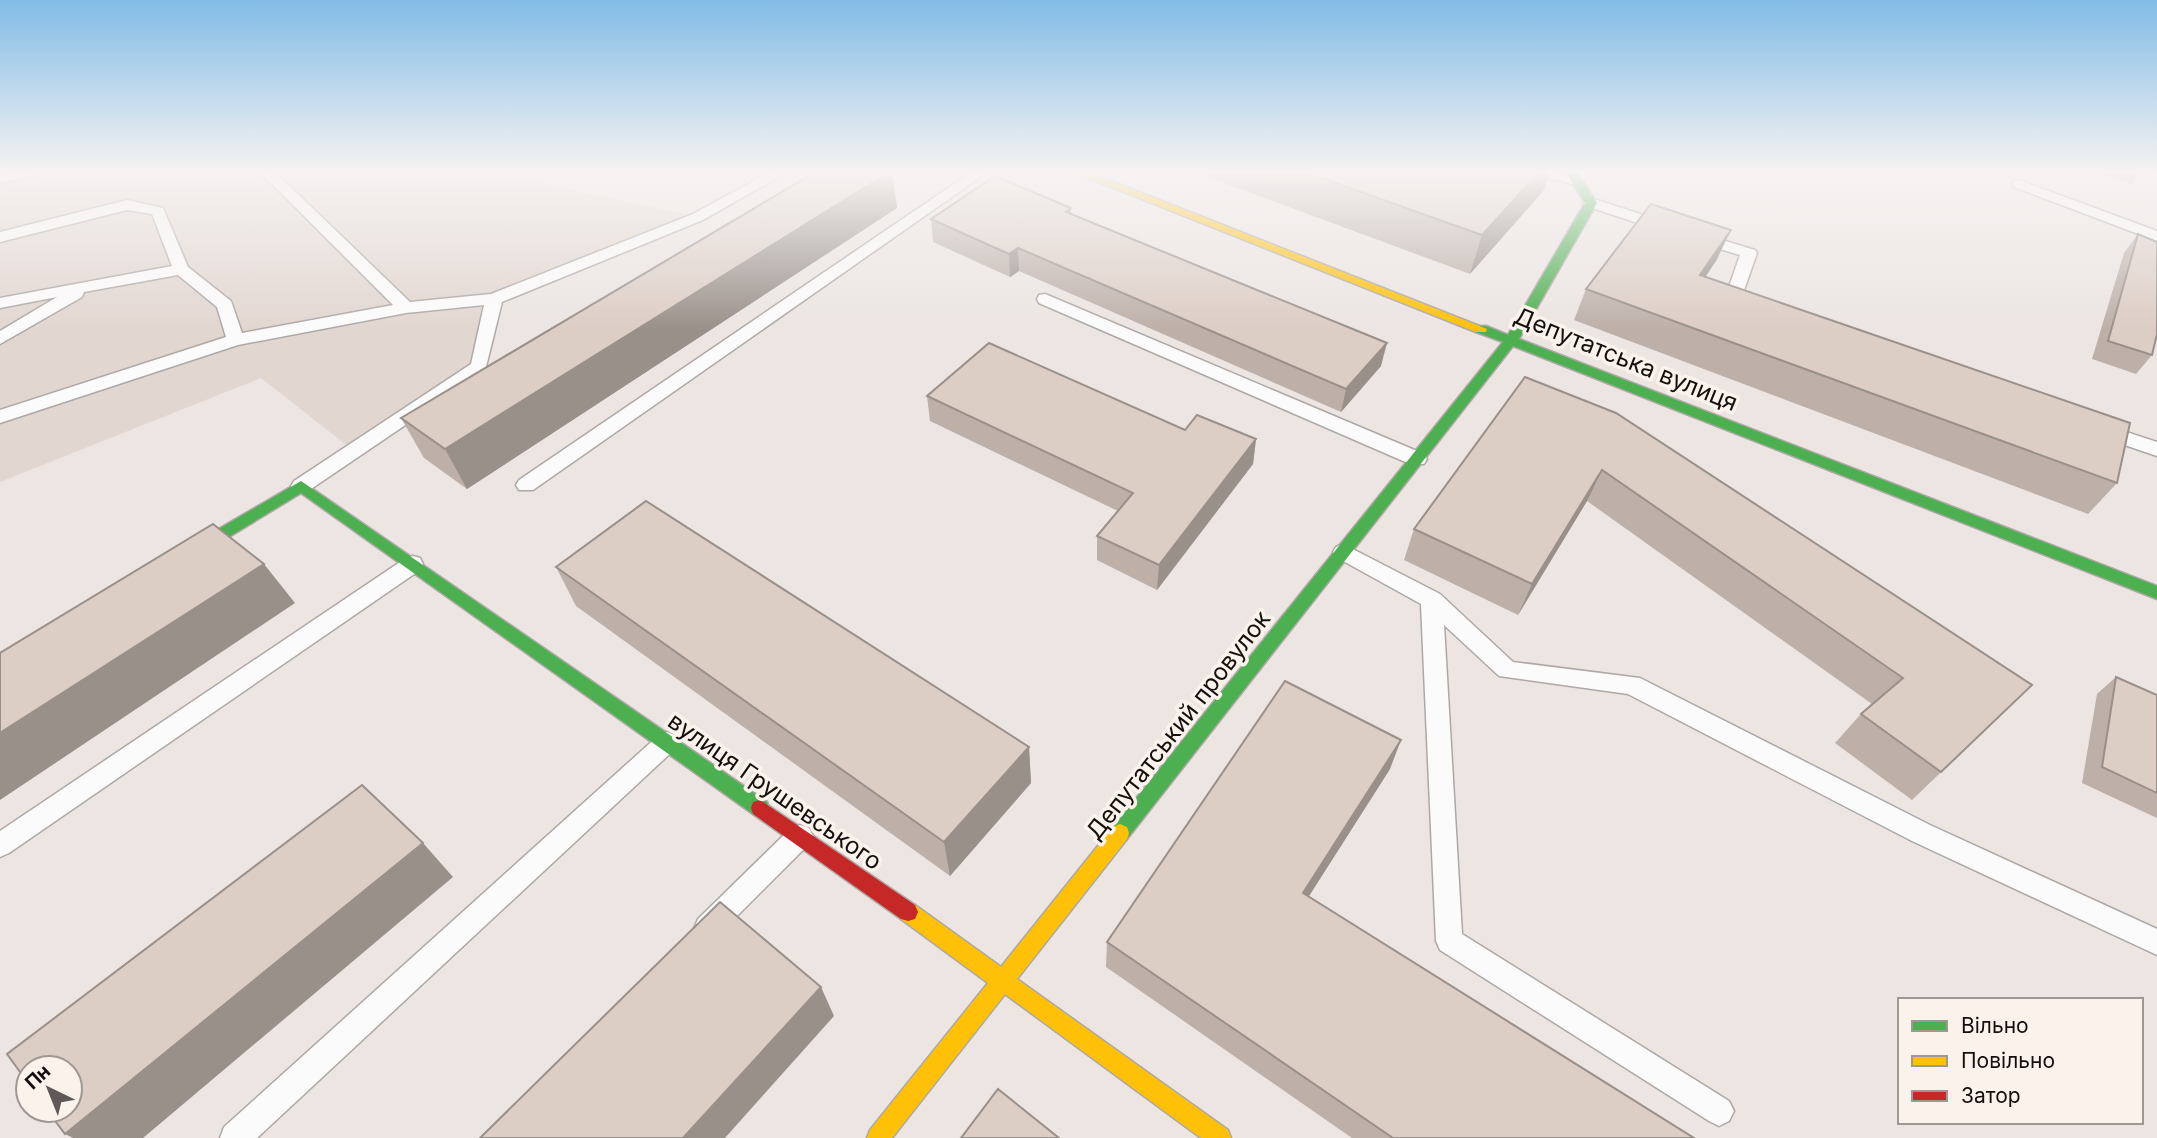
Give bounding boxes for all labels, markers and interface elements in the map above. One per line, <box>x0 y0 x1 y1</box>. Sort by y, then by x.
street label: Депутатська вулиця <box>1510 301 1742 417</box>
street label: Депутатський провулок <box>1080 605 1276 845</box>
street label: вулиця Грушевського <box>663 706 887 876</box>
legend <box>1898 998 2143 1124</box>
text: Вільно <box>1961 1013 2029 1038</box>
text: Повільно <box>1961 1048 2055 1073</box>
north arrow <box>14 1054 84 1124</box>
text: Пн <box>20 1060 55 1094</box>
text: Затор <box>1961 1083 2021 1108</box>

